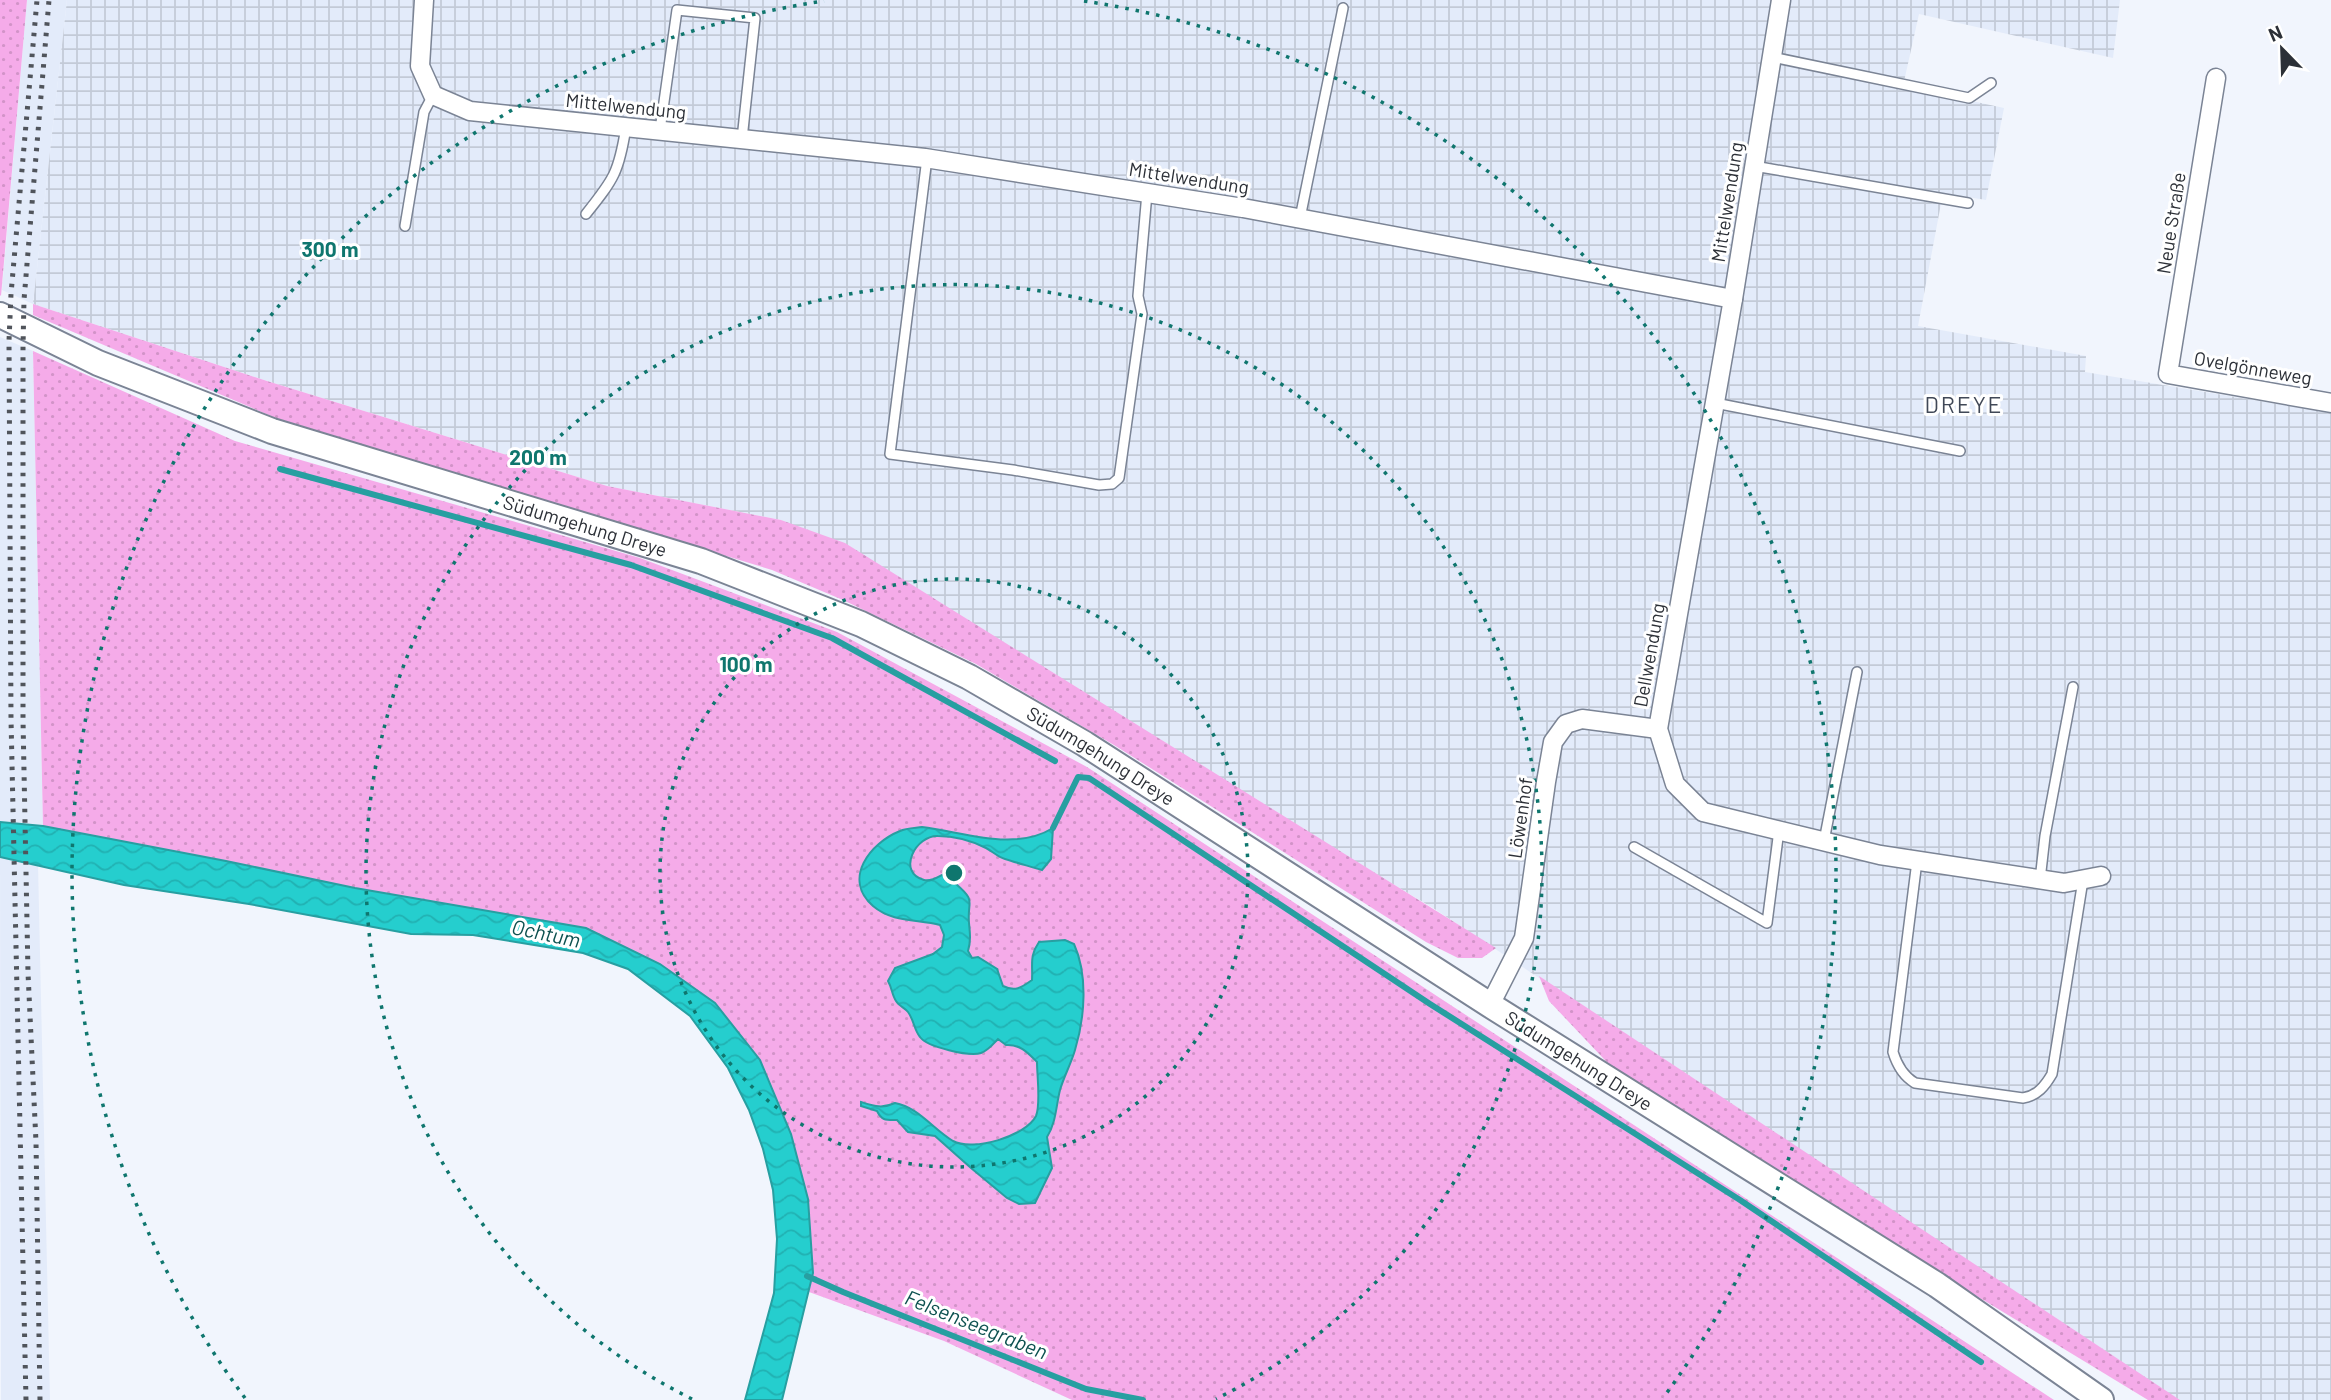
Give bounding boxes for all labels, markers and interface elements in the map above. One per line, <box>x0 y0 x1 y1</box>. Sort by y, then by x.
north arrow <box>2247 14 2317 84</box>
text: N <box>2265 20 2285 46</box>
street label: Mittelwendung <box>565 88 687 123</box>
street label: Mittelwendung <box>1706 140 1747 264</box>
street label: Mittelwendung <box>1127 157 1251 198</box>
street label: Neue Straße <box>2151 171 2190 275</box>
text: 300 m <box>301 236 359 261</box>
street label: Ovelgönneweg <box>2192 346 2314 389</box>
district label: DREYE <box>1925 390 2003 418</box>
text: 200 m <box>509 444 567 469</box>
street label: Südumgehung Dreye <box>501 490 670 561</box>
street label: Dellwendung <box>1628 601 1669 709</box>
text: 100 m <box>719 651 773 676</box>
street label: Südumgehung Dreye <box>1023 701 1179 810</box>
street label: Löwenhof <box>1502 776 1537 860</box>
centre of rings <box>942 861 966 885</box>
water label: Ochtum <box>510 913 583 952</box>
street label: Südumgehung Dreye <box>1501 1005 1657 1115</box>
water label: Felsenseegraben <box>902 1284 1051 1364</box>

